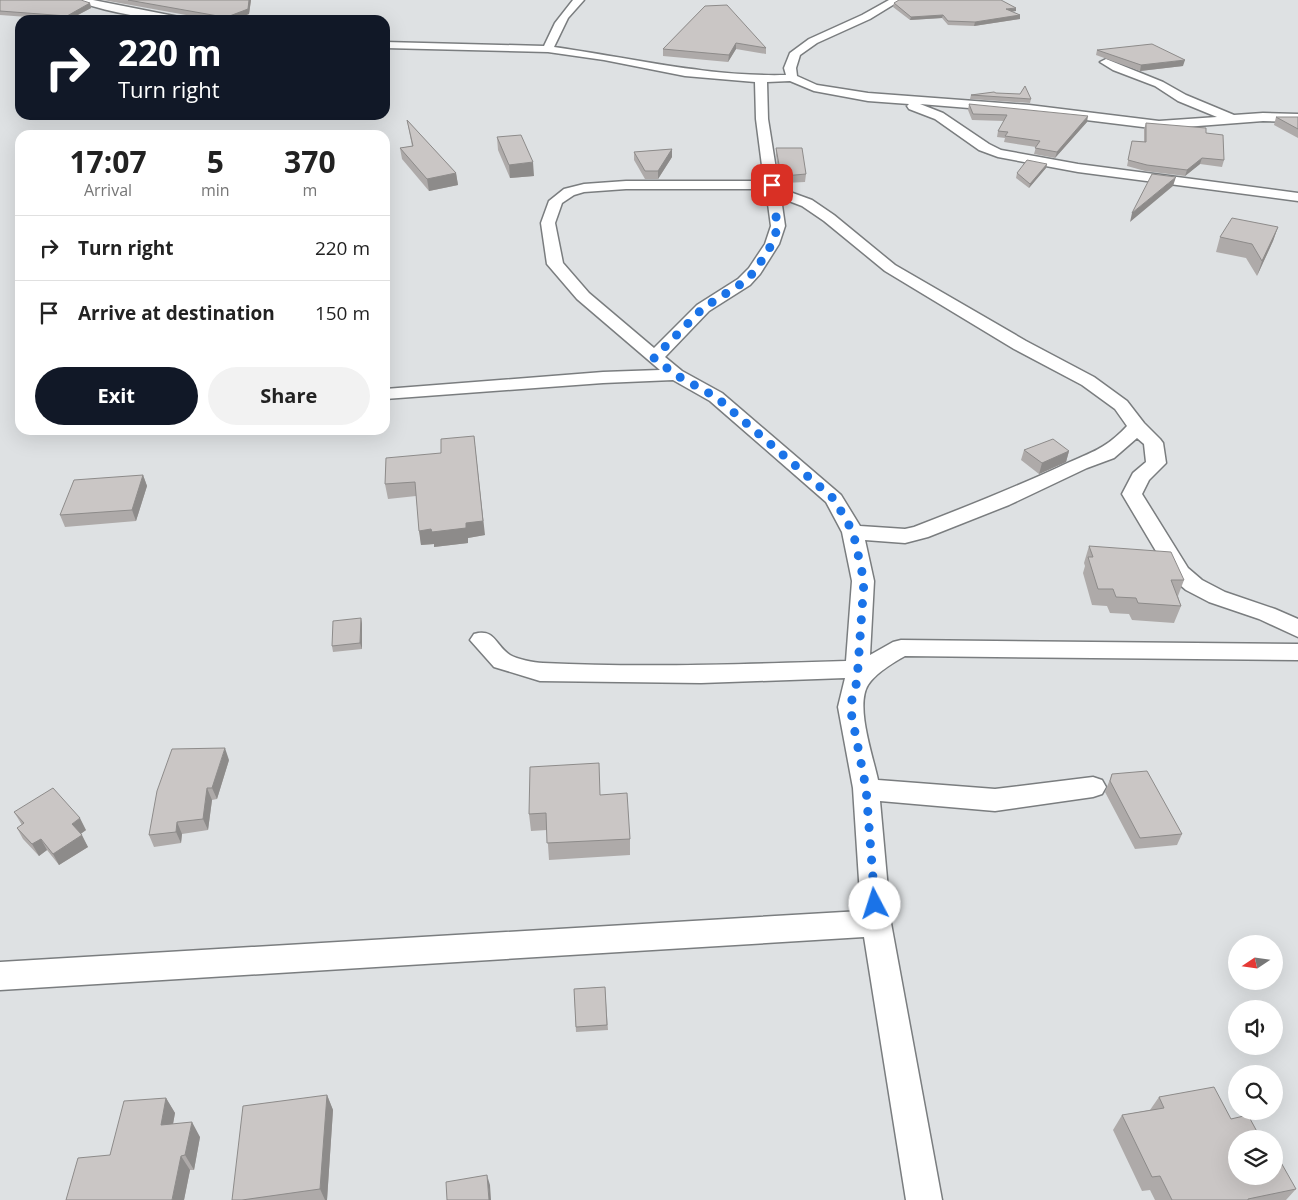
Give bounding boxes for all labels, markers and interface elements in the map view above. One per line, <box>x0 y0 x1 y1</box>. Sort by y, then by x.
text: 220 m <box>118 29 222 76</box>
icon: right <box>35 35 100 100</box>
text: Turn right <box>118 74 220 104</box>
text: 17:07 <box>69 141 147 182</box>
text: 5 <box>207 141 224 182</box>
text: 370 <box>284 141 336 182</box>
pin <box>751 164 793 206</box>
icon: arrive <box>758 171 786 199</box>
text: Arrival <box>84 179 132 201</box>
text: min <box>201 179 230 201</box>
text: m <box>302 179 317 201</box>
icon: right <box>35 234 63 262</box>
text: Turn right <box>78 235 173 261</box>
text: 220 m <box>315 235 370 261</box>
icon: arrive <box>35 299 63 327</box>
text: Arrive at destination <box>78 300 275 326</box>
text: 150 m <box>315 300 370 326</box>
button: Exit <box>35 367 198 425</box>
button: Share <box>208 367 370 425</box>
position arrow <box>848 877 900 929</box>
north arrow <box>1228 935 1282 990</box>
map controls <box>1228 935 1283 1185</box>
button: sound <box>1228 1000 1283 1055</box>
button: search <box>1228 1065 1283 1120</box>
button: layers <box>1228 1130 1283 1185</box>

